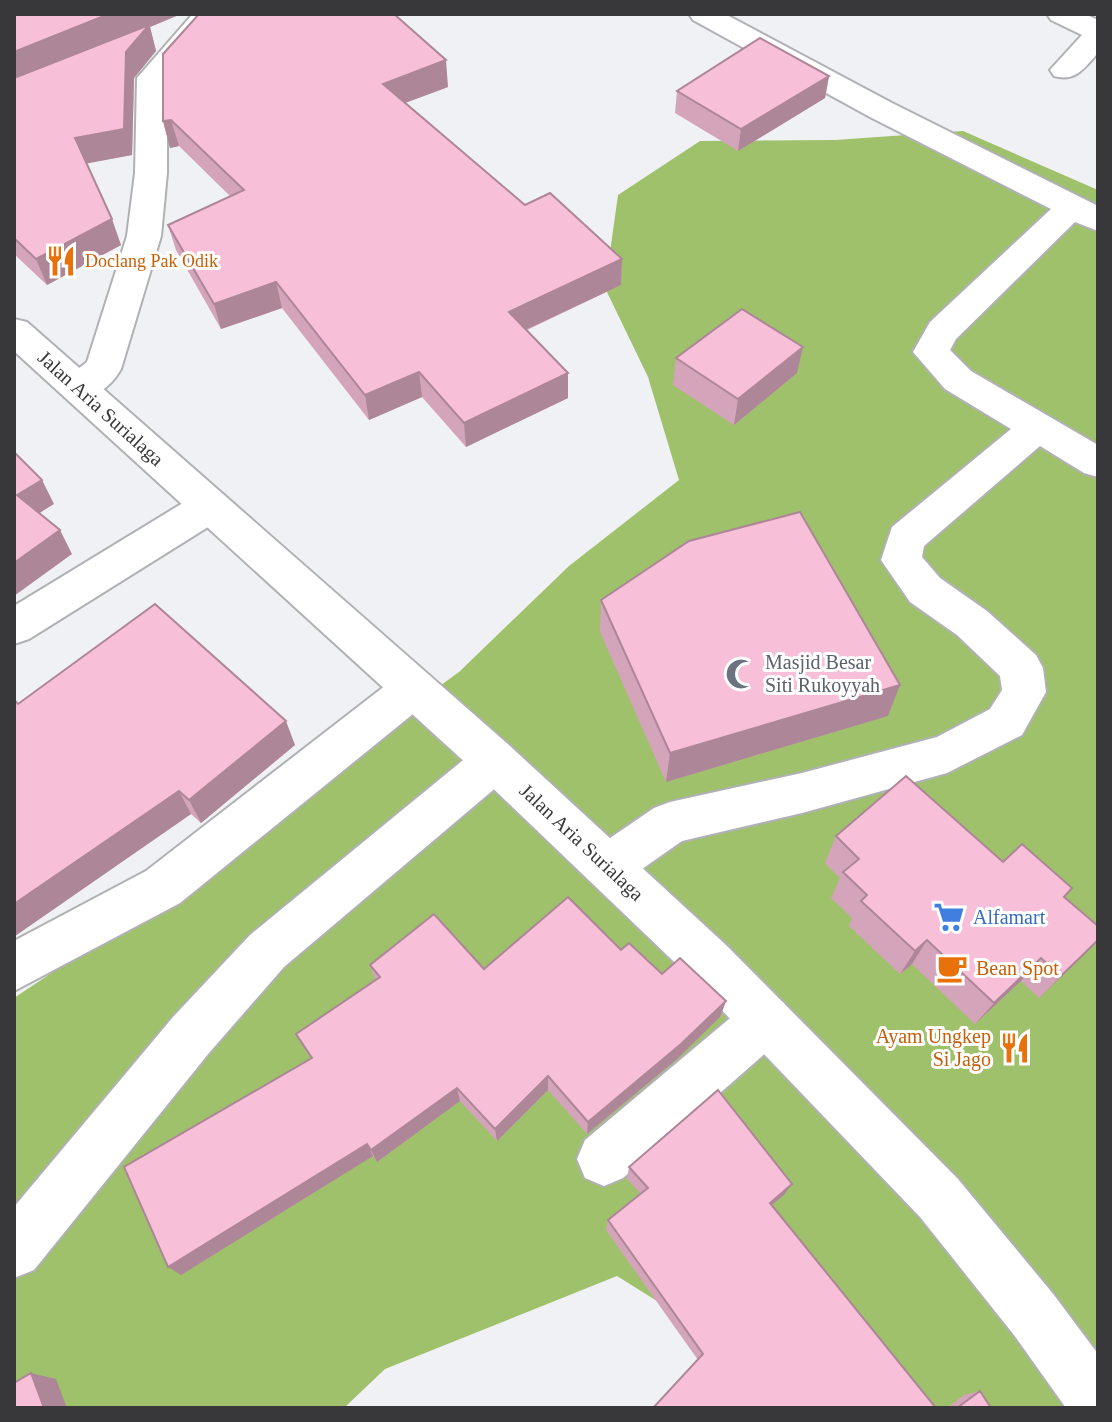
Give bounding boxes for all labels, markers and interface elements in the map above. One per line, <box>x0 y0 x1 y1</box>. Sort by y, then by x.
restaurant icon: Doclang Pak Odik <box>44 244 78 278</box>
place label: Doclang Pak Odik <box>85 251 218 271</box>
street label: Jalan Aria Surialaga <box>33 346 168 471</box>
place label: Masjid Besar Siti Rukoyyah <box>765 651 880 697</box>
mosque icon: Masjid Besar Siti Rukoyyah <box>724 657 758 691</box>
street label: Jalan Aria Surialaga <box>515 779 648 906</box>
supermarket icon: Alfamart <box>932 900 966 934</box>
place label: Alfamart <box>973 906 1046 928</box>
cafe icon: Bean Spot <box>935 951 969 985</box>
place label: Bean Spot <box>976 957 1059 980</box>
place label: Ayam Ungkep Si Jago <box>876 1025 991 1071</box>
restaurant icon: Ayam Ungkep Si Jago <box>998 1031 1032 1065</box>

